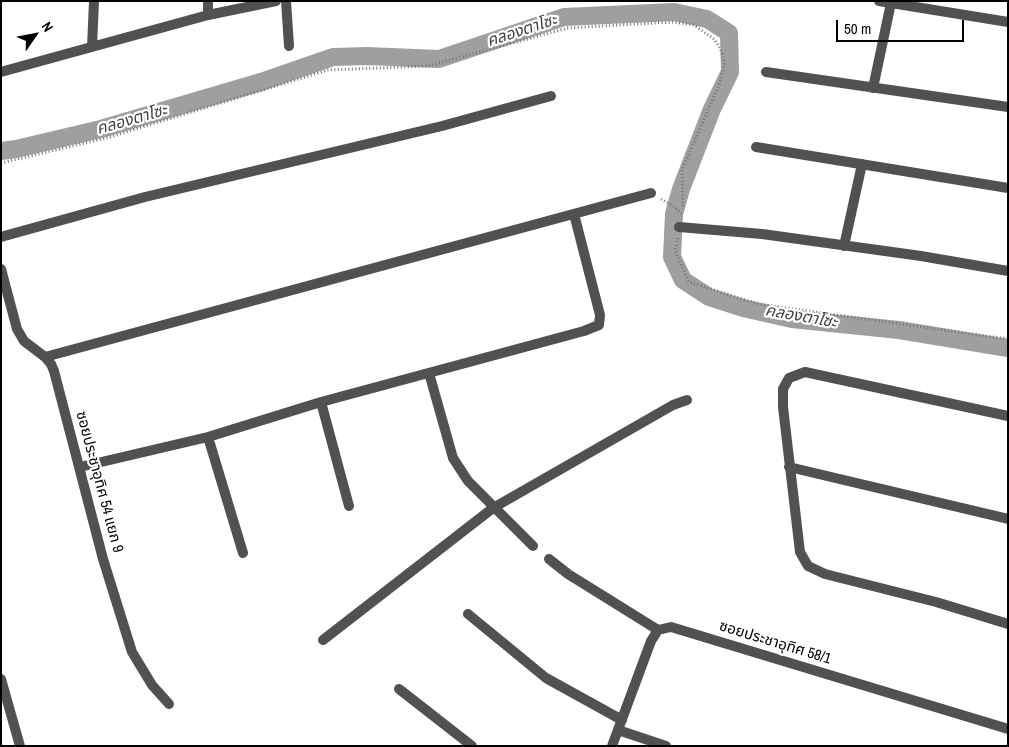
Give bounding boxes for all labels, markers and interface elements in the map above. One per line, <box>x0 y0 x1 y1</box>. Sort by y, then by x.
north arrow <box>10 10 60 60</box>
scale bar <box>839 10 966 42</box>
water label: คลองตาโซะ <box>485 11 559 51</box>
text: N <box>38 18 57 35</box>
text: 50 m <box>844 18 871 39</box>
water label: คลองตาโซะ <box>95 101 169 139</box>
water label: คลองตาโซะ <box>764 301 838 333</box>
street label: ซอยประชาอุทิศ 54 แยก 9 <box>71 409 127 555</box>
street label: ซอยประชาอุทิศ 58/1 <box>717 617 833 669</box>

